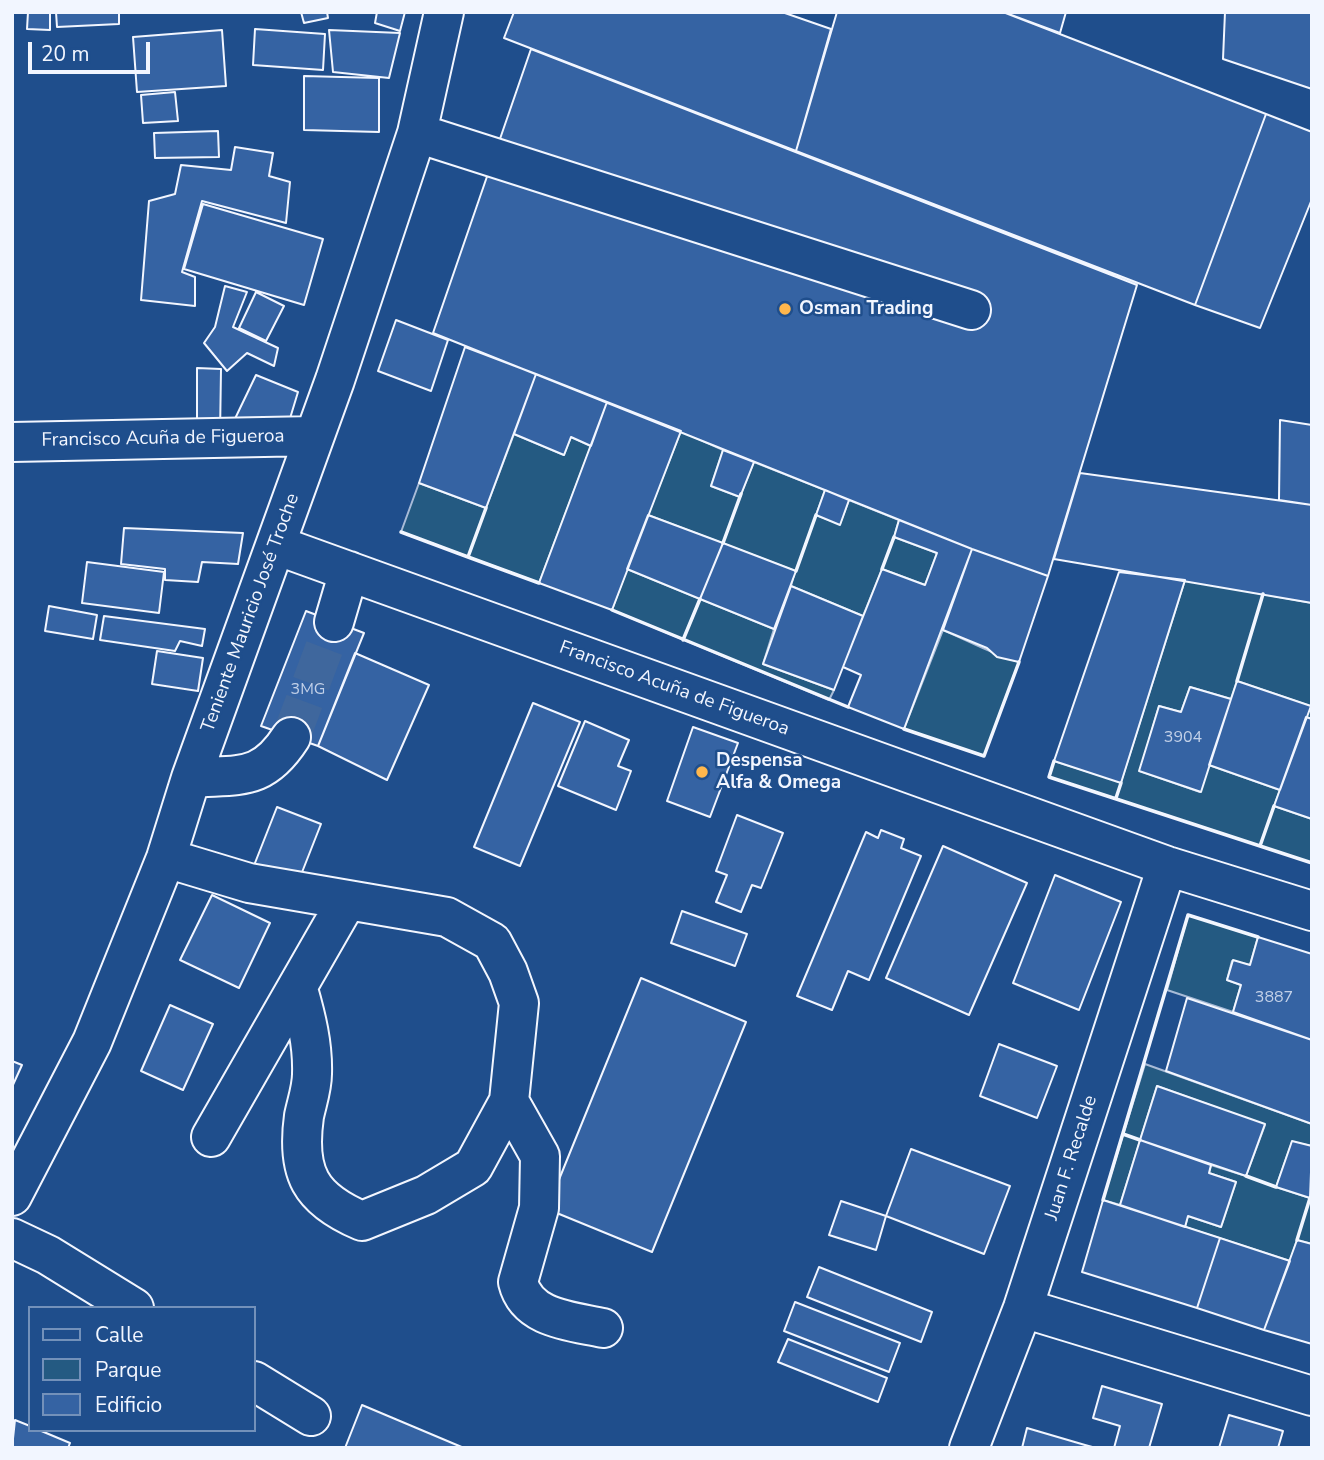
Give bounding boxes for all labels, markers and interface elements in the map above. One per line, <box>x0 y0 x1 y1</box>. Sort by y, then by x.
scale bar <box>32 28 154 72</box>
text: 20 m <box>41 40 90 68</box>
place label: Osman Trading <box>799 298 933 320</box>
marker: Osman Trading <box>777 301 793 317</box>
street label: Francisco Acuña de Figueroa <box>41 425 285 453</box>
street label: Teniente Mauricio José Troche <box>197 491 305 735</box>
street label: Francisco Acuña de Figueroa <box>556 637 792 741</box>
house number: 3MG <box>291 680 325 700</box>
house number: 3904 <box>1164 728 1202 748</box>
place label: Despensa Alfa & Omega <box>716 750 841 794</box>
marker: Despensa Alfa & Omega <box>694 764 710 780</box>
house number: 3887 <box>1255 988 1293 1008</box>
street label: Juan F. Recalde <box>1041 1093 1103 1223</box>
legend <box>28 1306 256 1432</box>
text: Calle <box>95 1321 143 1349</box>
text: Parque <box>95 1356 162 1384</box>
text: Edificio <box>95 1391 162 1419</box>

